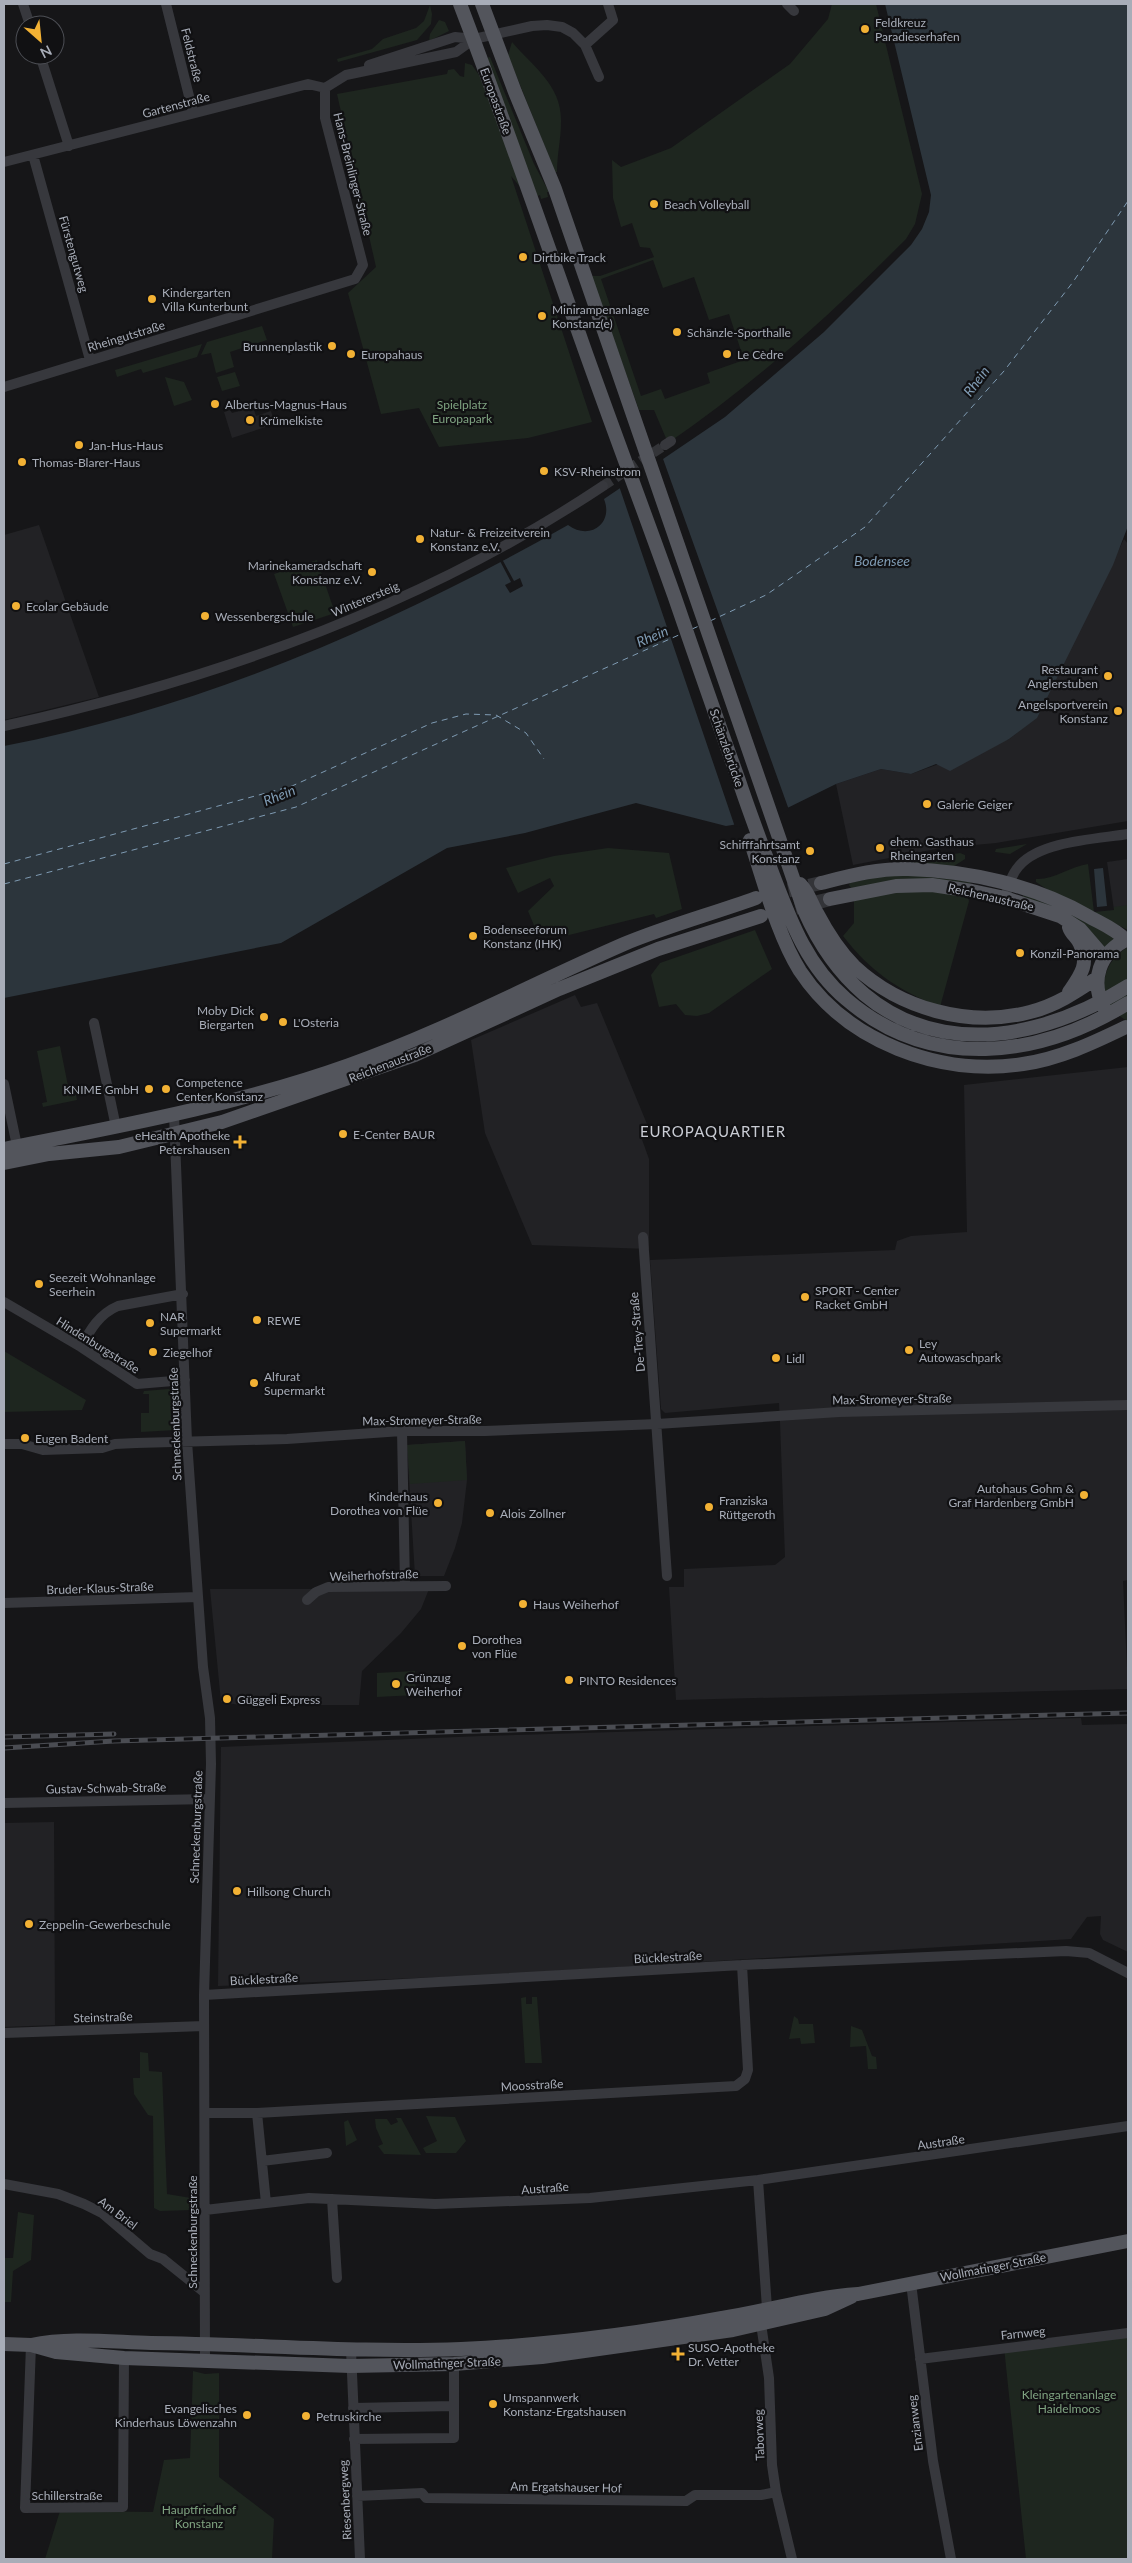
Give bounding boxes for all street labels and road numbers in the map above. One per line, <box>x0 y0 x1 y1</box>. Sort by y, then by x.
street label: Feldstraße <box>178 26 206 84</box>
street label: Europastraße <box>477 66 515 136</box>
street label: Gartenstraße <box>141 89 211 121</box>
street label: Hans-Breinlinger-Straße <box>330 111 376 237</box>
street label: Fürstengutweg <box>56 214 92 294</box>
street label: Rheingutstraße <box>85 317 167 355</box>
street label: Winterersteig <box>329 578 401 620</box>
street label: Schänzlebrücke <box>707 707 747 789</box>
street label: Reichenaustraße <box>947 880 1035 914</box>
street label: Reichenaustraße <box>346 1040 434 1086</box>
street label: De-Trey-Straße <box>626 1292 648 1372</box>
street label: Hindenburgstraße <box>54 1313 142 1377</box>
street label: Schneckenburgstraße <box>166 1367 184 1481</box>
street label: Max-Stromeyer-Straße <box>832 1390 952 1408</box>
street label: Max-Stromeyer-Straße <box>362 1411 482 1429</box>
street label: Weiherhofstraße <box>329 1566 419 1584</box>
street label: Bruder-Klaus-Straße <box>46 1579 154 1597</box>
street label: Schneckenburgstraße <box>187 1770 205 1884</box>
street label: Gustav-Schwab-Straße <box>45 1779 167 1797</box>
street label: Bücklestraße <box>633 1948 703 1966</box>
street label: Bücklestraße <box>229 1970 299 1988</box>
street label: Steinstraße <box>73 2008 133 2026</box>
street label: Moosstraße <box>500 2076 564 2094</box>
street label: Austraße <box>916 2131 966 2153</box>
street label: Schneckenburgstraße <box>185 2175 200 2289</box>
street label: Austraße <box>521 2179 569 2197</box>
street label: Am Briel <box>95 2193 141 2233</box>
street label: Wollmatinger Straße <box>939 2249 1047 2285</box>
street label: Farnweg <box>1000 2323 1046 2343</box>
street label: Wollmatinger Straße <box>393 2354 501 2372</box>
street label: Enzianweg <box>904 2394 926 2452</box>
street label: Taborweg <box>751 2409 767 2461</box>
street label: Riesenbergweg <box>335 2459 355 2541</box>
street label: Am Ergatshauser Hof <box>510 2479 623 2495</box>
street label: Schillerstraße <box>31 2488 103 2503</box>

